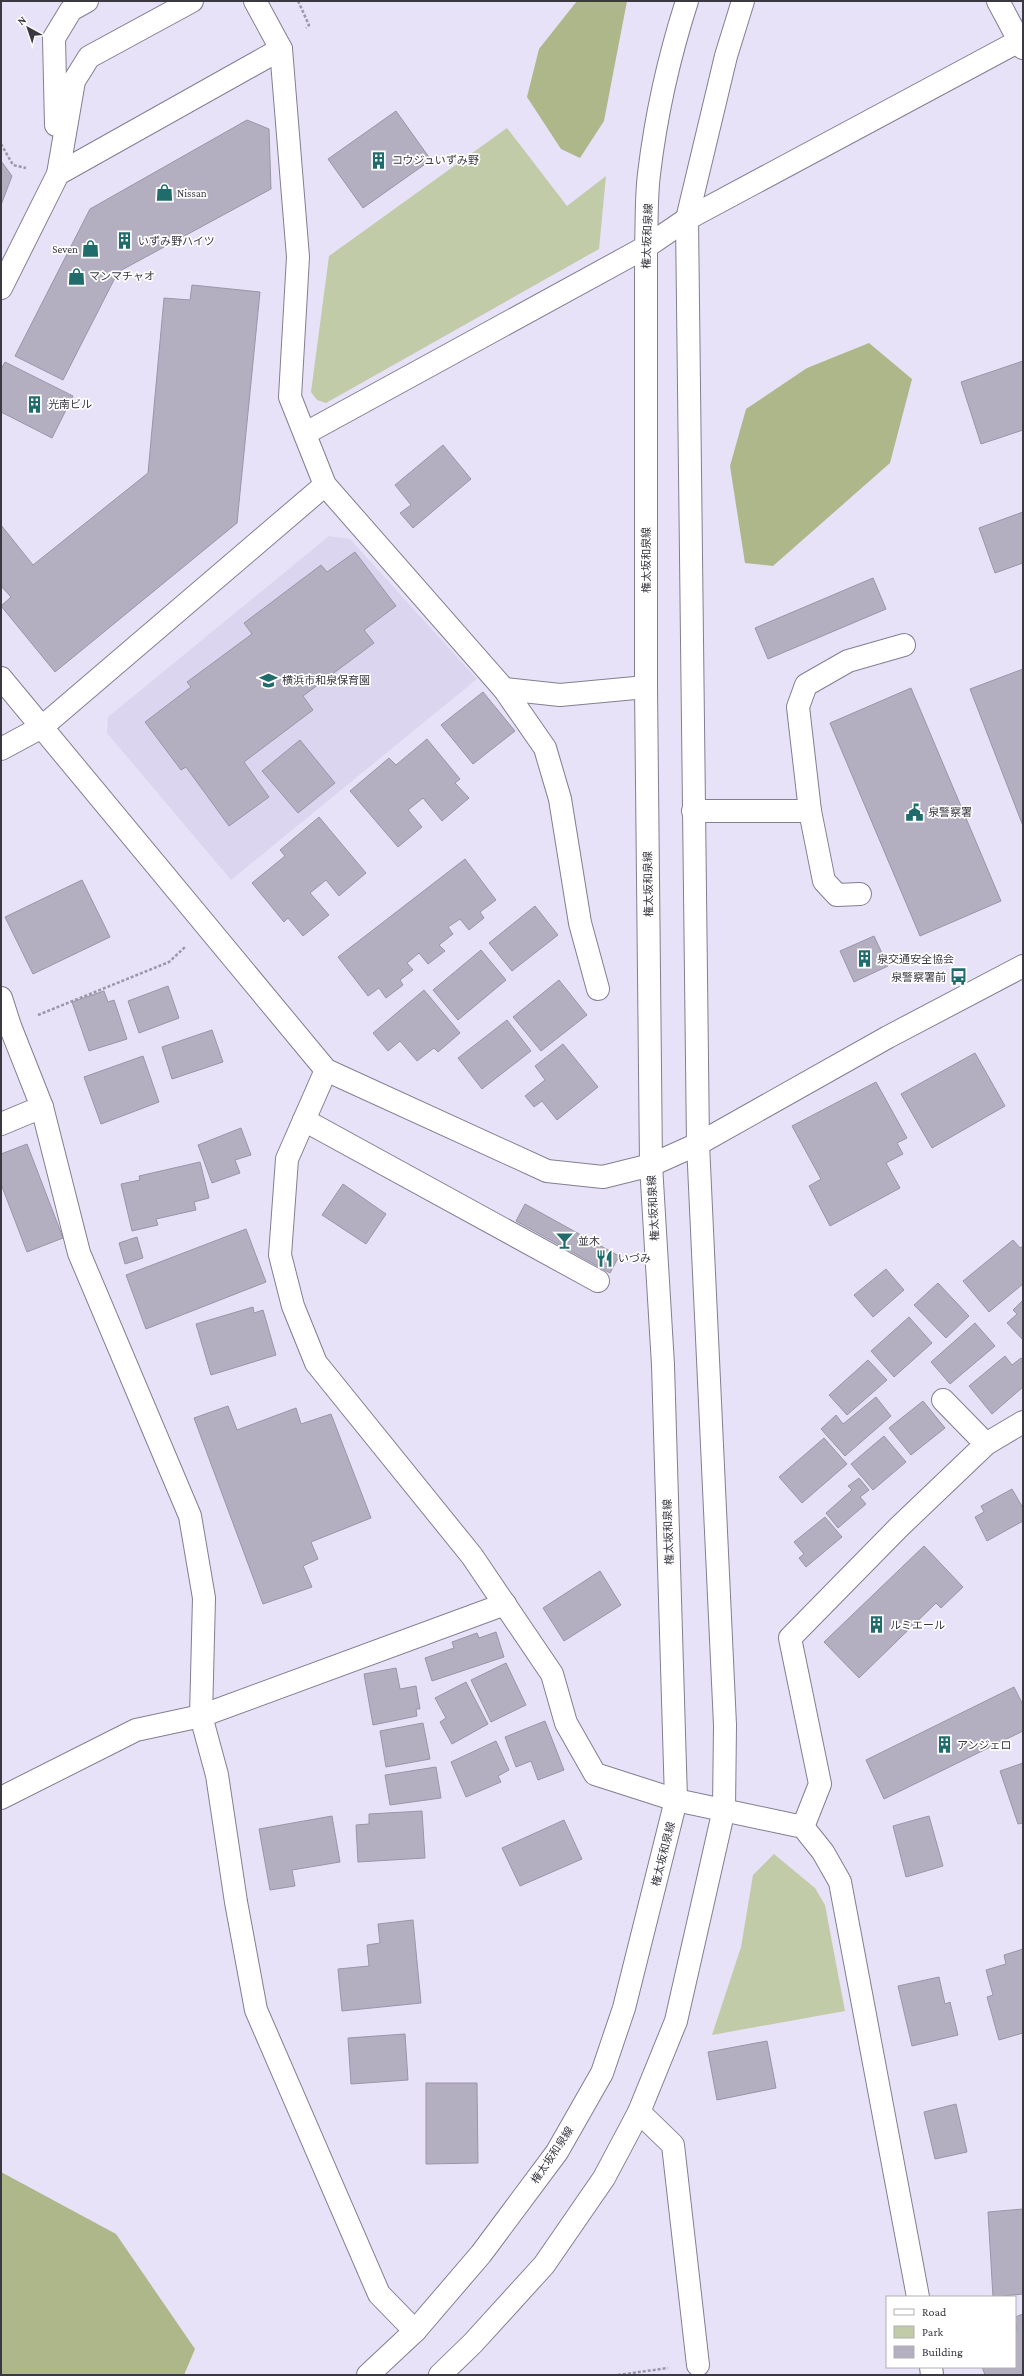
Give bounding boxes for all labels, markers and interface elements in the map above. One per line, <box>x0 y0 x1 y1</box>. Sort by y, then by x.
north arrow <box>8 8 48 48</box>
text: N <box>15 13 29 27</box>
building icon: コウジュいずみ野 <box>369 150 389 170</box>
place label: コウジュいずみ野 <box>392 154 479 166</box>
shop icon: Nissan <box>154 183 174 203</box>
place label: Nissan <box>177 187 207 199</box>
street label: 権太坂和泉線 <box>640 203 654 269</box>
building icon: いずみ野ハイツ <box>115 231 135 251</box>
place label: いずみ野ハイツ <box>138 235 215 247</box>
shop icon: Seven <box>81 239 101 259</box>
place label: Seven <box>52 243 78 255</box>
shop icon: マンマチャオ <box>66 266 86 286</box>
place label: マンマチャオ <box>89 270 155 282</box>
building icon: 光南ビル <box>25 394 45 414</box>
place label: 光南ビル <box>48 398 92 410</box>
street label: 権太坂和泉線 <box>640 527 652 593</box>
school or university icon: 横浜市和泉保育園 <box>259 670 279 690</box>
place label: 横浜市和泉保育園 <box>282 674 370 686</box>
public building icon: 泉警察署 <box>905 802 925 822</box>
place label: 泉警察署 <box>928 806 972 818</box>
street label: 権太坂和泉線 <box>641 851 655 917</box>
building icon: 泉交通安全協会 <box>854 949 874 969</box>
place label: 泉交通安全協会 <box>877 953 954 965</box>
bus stop icon: 泉警察署前 <box>949 967 969 987</box>
place label: 泉警察署前 <box>891 971 946 983</box>
street label: 権太坂和泉線 <box>645 1175 661 1241</box>
bar icon: 並木 <box>555 1231 575 1251</box>
place label: 並木 <box>578 1235 600 1247</box>
restaurant icon: いづみ <box>595 1248 615 1268</box>
place label: いづみ <box>618 1252 651 1264</box>
street label: 権太坂和泉線 <box>661 1499 675 1565</box>
building icon: ルミエール <box>867 1615 887 1635</box>
place label: ルミエール <box>890 1619 945 1631</box>
building icon: アンジェロ <box>934 1735 954 1755</box>
place label: アンジェロ <box>957 1739 1012 1751</box>
street label: 権太坂和泉線 <box>649 1821 677 1887</box>
street label: 権太坂和泉線 <box>529 2124 575 2186</box>
legend <box>886 2296 1016 2368</box>
text: Road <box>922 2305 947 2319</box>
text: Park <box>922 2325 944 2339</box>
text: Building <box>922 2345 963 2359</box>

